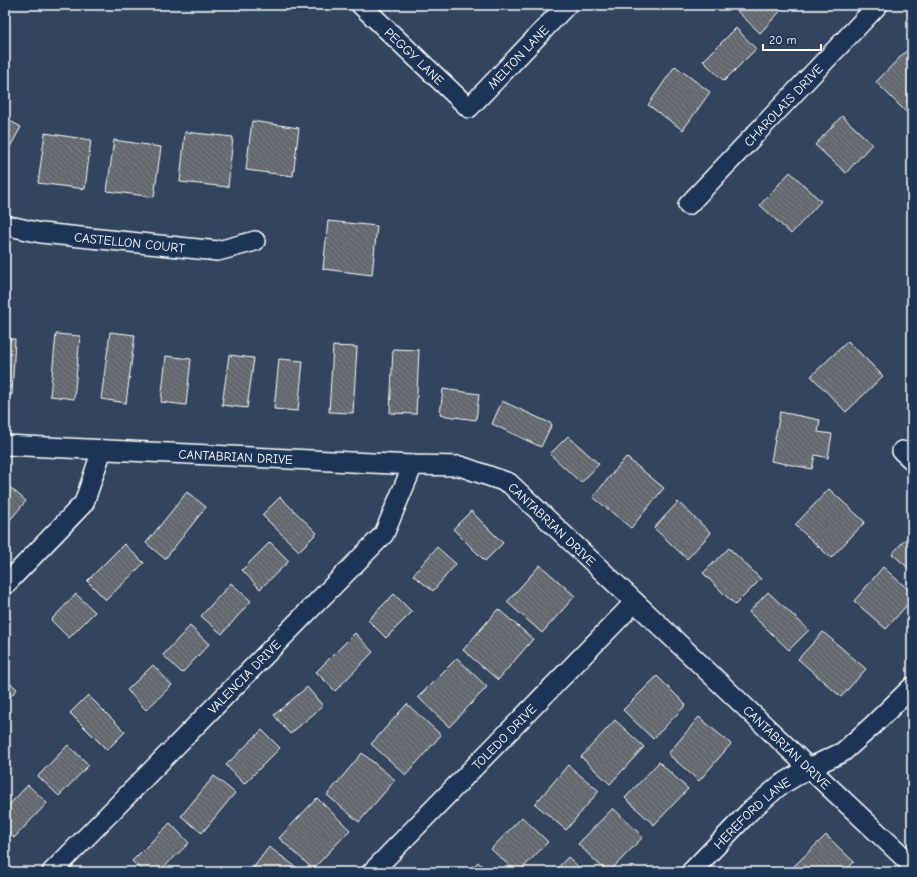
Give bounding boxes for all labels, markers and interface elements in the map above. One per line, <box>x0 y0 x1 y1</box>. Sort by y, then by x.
street label: MELTON LANE <box>484 22 552 92</box>
street label: PEGGY LANE <box>382 24 447 88</box>
scale bar <box>763 26 821 52</box>
text: 20 m <box>769 33 797 47</box>
street label: CHAROLAIS DRIVE <box>741 61 826 149</box>
street label: CASTELLON COURT <box>74 229 186 255</box>
street label: CANTABRIAN DRIVE <box>178 446 293 467</box>
street label: CANTABRIAN DRIVE <box>506 479 599 569</box>
street label: VALENCIA DRIVE <box>204 636 284 717</box>
street label: TOLEDO DRIVE <box>469 701 539 772</box>
street label: CANTABRIAN DRIVE <box>741 702 834 792</box>
street label: HEREFORD LANE <box>710 774 793 852</box>

